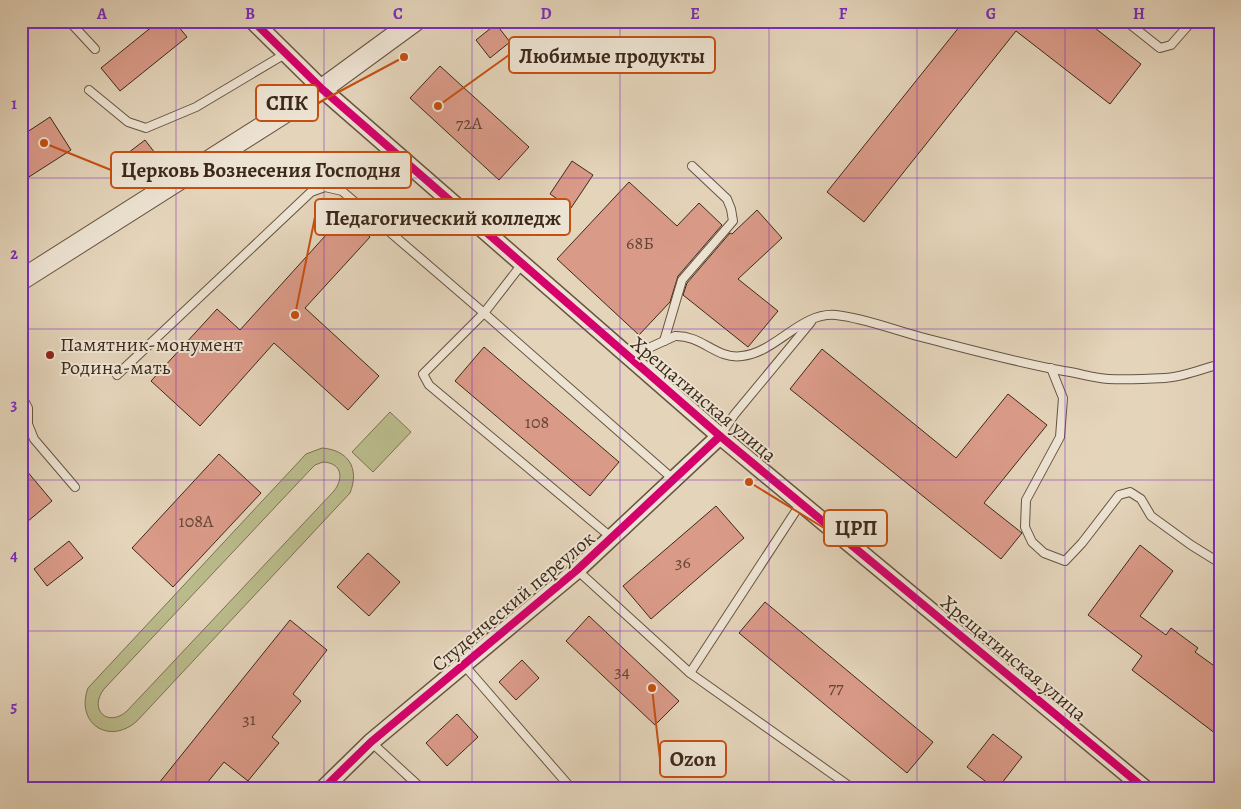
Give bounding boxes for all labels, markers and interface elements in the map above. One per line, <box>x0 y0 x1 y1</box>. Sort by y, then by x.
text: A <box>96 3 108 25</box>
text: B <box>245 3 255 25</box>
text: C <box>393 3 403 25</box>
text: D <box>540 3 552 25</box>
text: E <box>690 3 700 25</box>
text: F <box>839 3 848 25</box>
text: G <box>986 3 996 25</box>
text: H <box>1133 3 1145 25</box>
callout: Любимые продукты <box>509 37 715 73</box>
text: Любимые продукты <box>519 42 705 70</box>
callout: СПК <box>256 85 318 121</box>
text: СПК <box>266 89 308 117</box>
text: 1 <box>11 93 17 115</box>
house number: 72А <box>456 111 483 135</box>
callout: Церковь Вознесения Господня <box>111 152 411 188</box>
text: Церковь Вознесения Господня <box>121 156 401 184</box>
callout: Педагогический колледж <box>315 199 570 235</box>
text: Педагогический колледж <box>325 204 561 232</box>
house number: 68Б <box>626 231 654 255</box>
text: 2 <box>10 243 18 265</box>
street label: Хрещатинская улица <box>625 330 783 469</box>
place label: Памятник-монумент Родина-мать <box>60 331 243 381</box>
marker: Памятник-монумент Родина-мать <box>44 349 56 361</box>
text: 3 <box>11 394 18 416</box>
house number: 108 <box>525 410 549 434</box>
house number: 108А <box>179 509 214 533</box>
callout: ЦРП <box>824 510 887 546</box>
text: ЦРП <box>835 514 877 542</box>
street label: Студенческий переулок <box>426 525 601 678</box>
text: 4 <box>10 545 18 567</box>
house number: 36 <box>675 550 691 574</box>
street label: Хрещатинская улица <box>935 589 1093 728</box>
house number: 34 <box>614 659 630 683</box>
house number: 77 <box>828 675 844 699</box>
text: 5 <box>11 696 18 718</box>
house number: 31 <box>242 707 256 731</box>
callout: Ozon <box>660 741 726 777</box>
text: Ozon <box>670 745 716 773</box>

